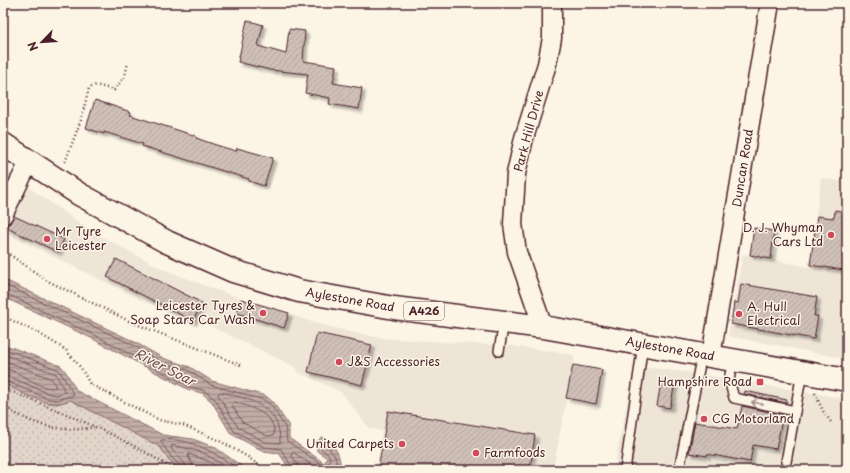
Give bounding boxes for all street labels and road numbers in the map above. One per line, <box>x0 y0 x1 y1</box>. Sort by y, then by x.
street label: Park Hill Drive <box>508 88 548 174</box>
street label: Duncan Road <box>727 128 757 208</box>
street label: Aylestone Road <box>304 282 396 316</box>
road number: A426 <box>404 302 444 320</box>
street label: Aylestone Road <box>624 331 716 365</box>

